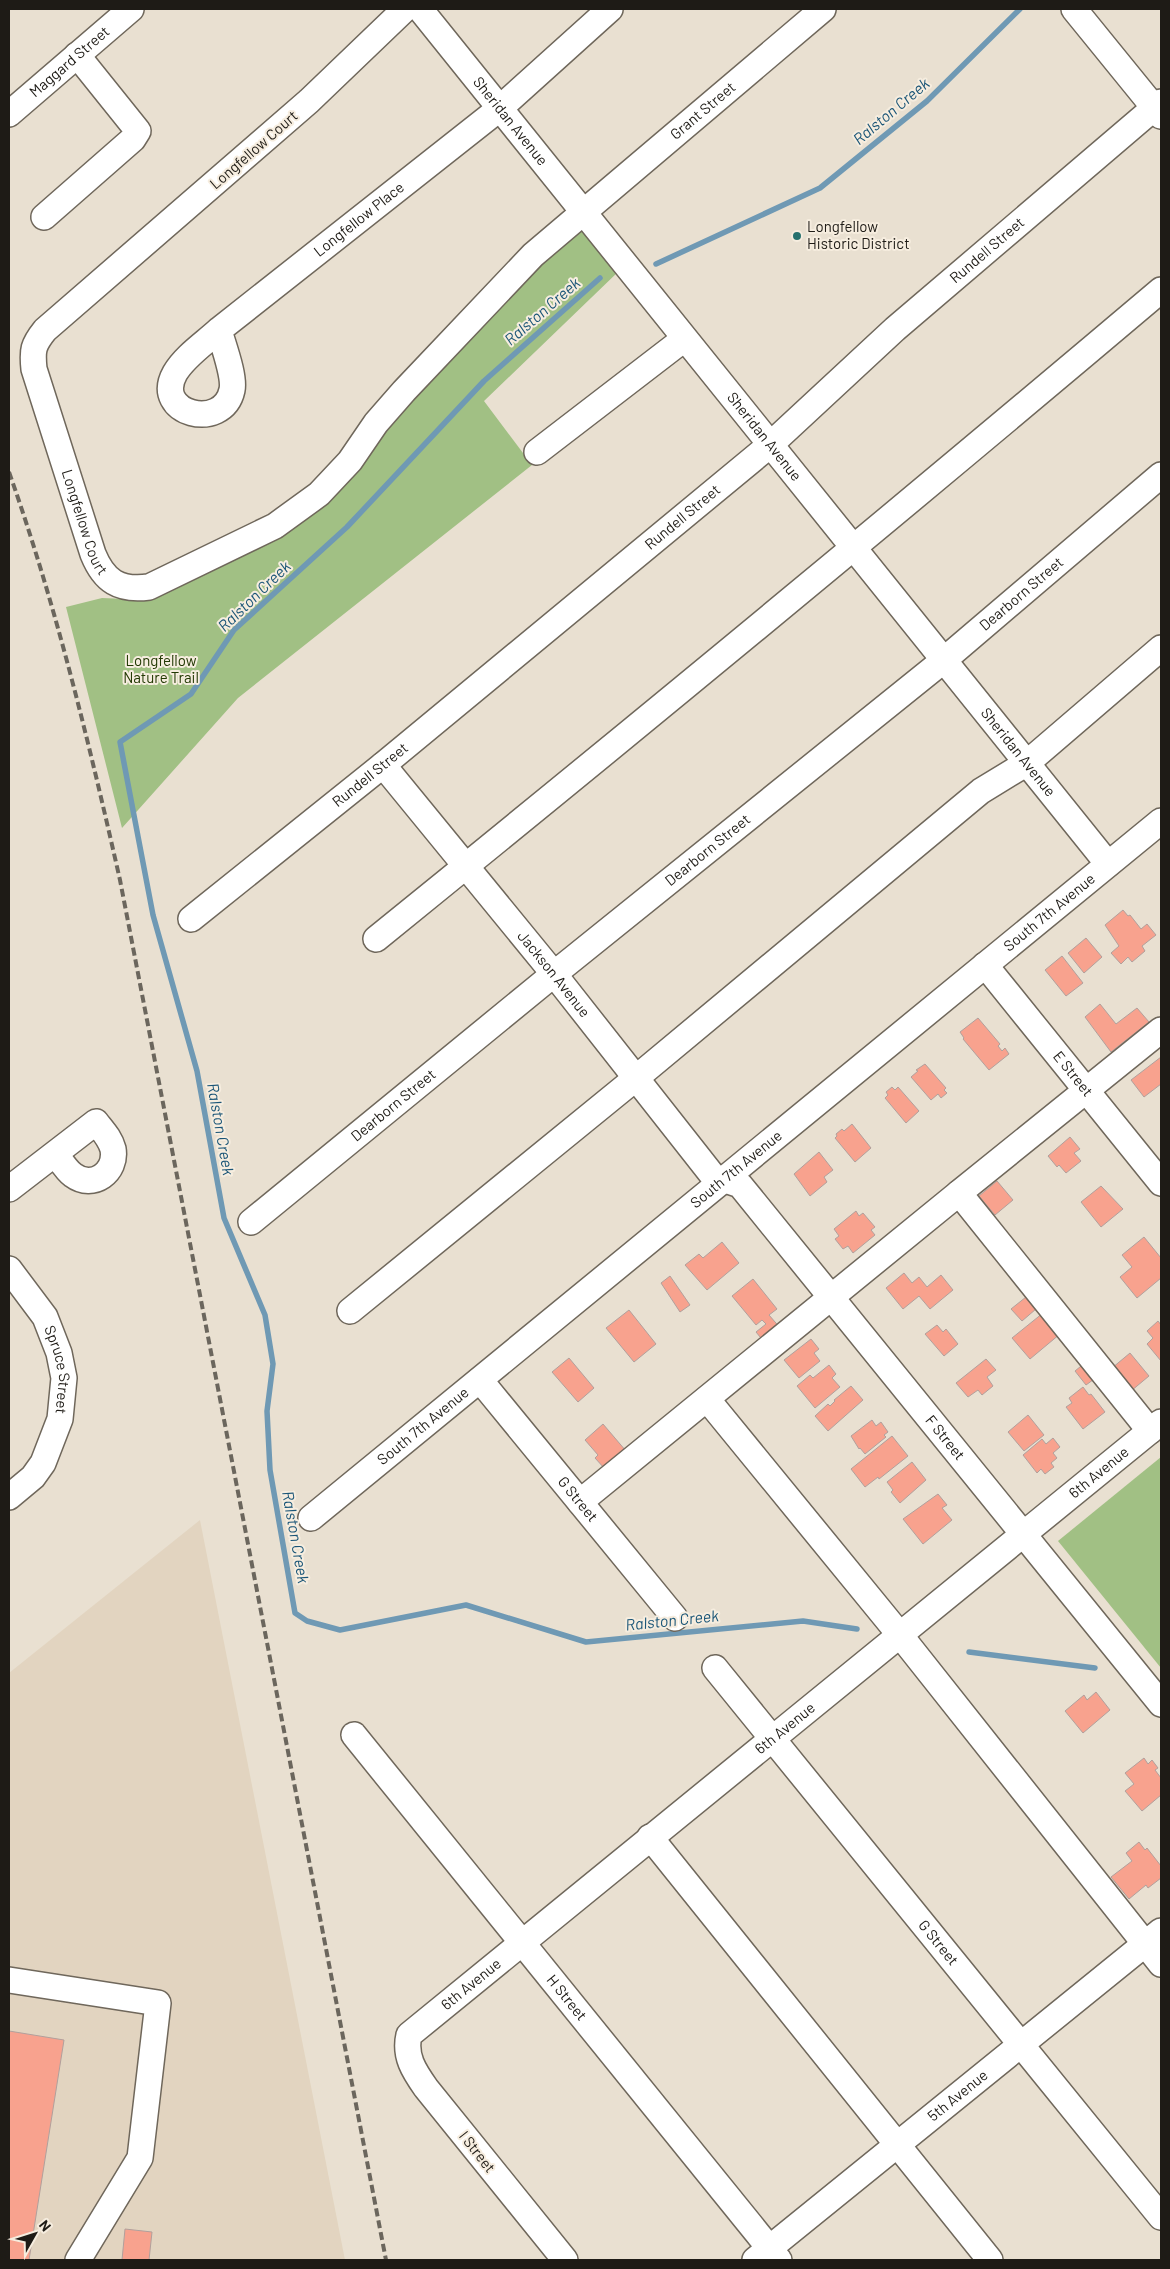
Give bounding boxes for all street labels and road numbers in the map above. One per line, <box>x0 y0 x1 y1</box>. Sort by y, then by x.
street label: Maggard Street <box>25 22 113 100</box>
street label: Sheridan Avenue <box>470 73 552 169</box>
street label: Grant Street <box>666 77 739 143</box>
street label: Longfellow Court <box>206 106 301 192</box>
street label: Longfellow Place <box>310 178 407 260</box>
street label: Rundell Street <box>946 213 1027 286</box>
street label: Sheridan Avenue <box>724 388 806 484</box>
street label: Longfellow Court <box>59 467 112 578</box>
street label: Rundell Street <box>641 480 723 553</box>
street label: Dearborn Street <box>975 553 1066 634</box>
street label: Sheridan Avenue <box>978 704 1060 800</box>
street label: Rundell Street <box>328 738 411 810</box>
street label: Dearborn Street <box>661 810 753 889</box>
street label: South 7th Avenue <box>999 869 1098 954</box>
street label: Jackson Avenue <box>514 927 595 1020</box>
street label: E Street <box>1050 1047 1097 1100</box>
street label: Dearborn Street <box>347 1065 439 1145</box>
street label: South 7th Avenue <box>686 1126 785 1211</box>
street label: Spruce Street <box>41 1323 75 1415</box>
street label: South 7th Avenue <box>373 1383 472 1468</box>
street label: F Street <box>922 1411 969 1463</box>
street label: 6th Avenue <box>1065 1442 1132 1502</box>
street label: G Street <box>555 1472 602 1525</box>
street label: 6th Avenue <box>751 1698 818 1757</box>
street label: G Street <box>915 1916 963 1968</box>
street label: 6th Avenue <box>437 1954 504 2013</box>
street label: H Street <box>544 1971 591 2024</box>
street label: 5th Avenue <box>924 2065 991 2125</box>
street label: I Street <box>456 2127 500 2176</box>

